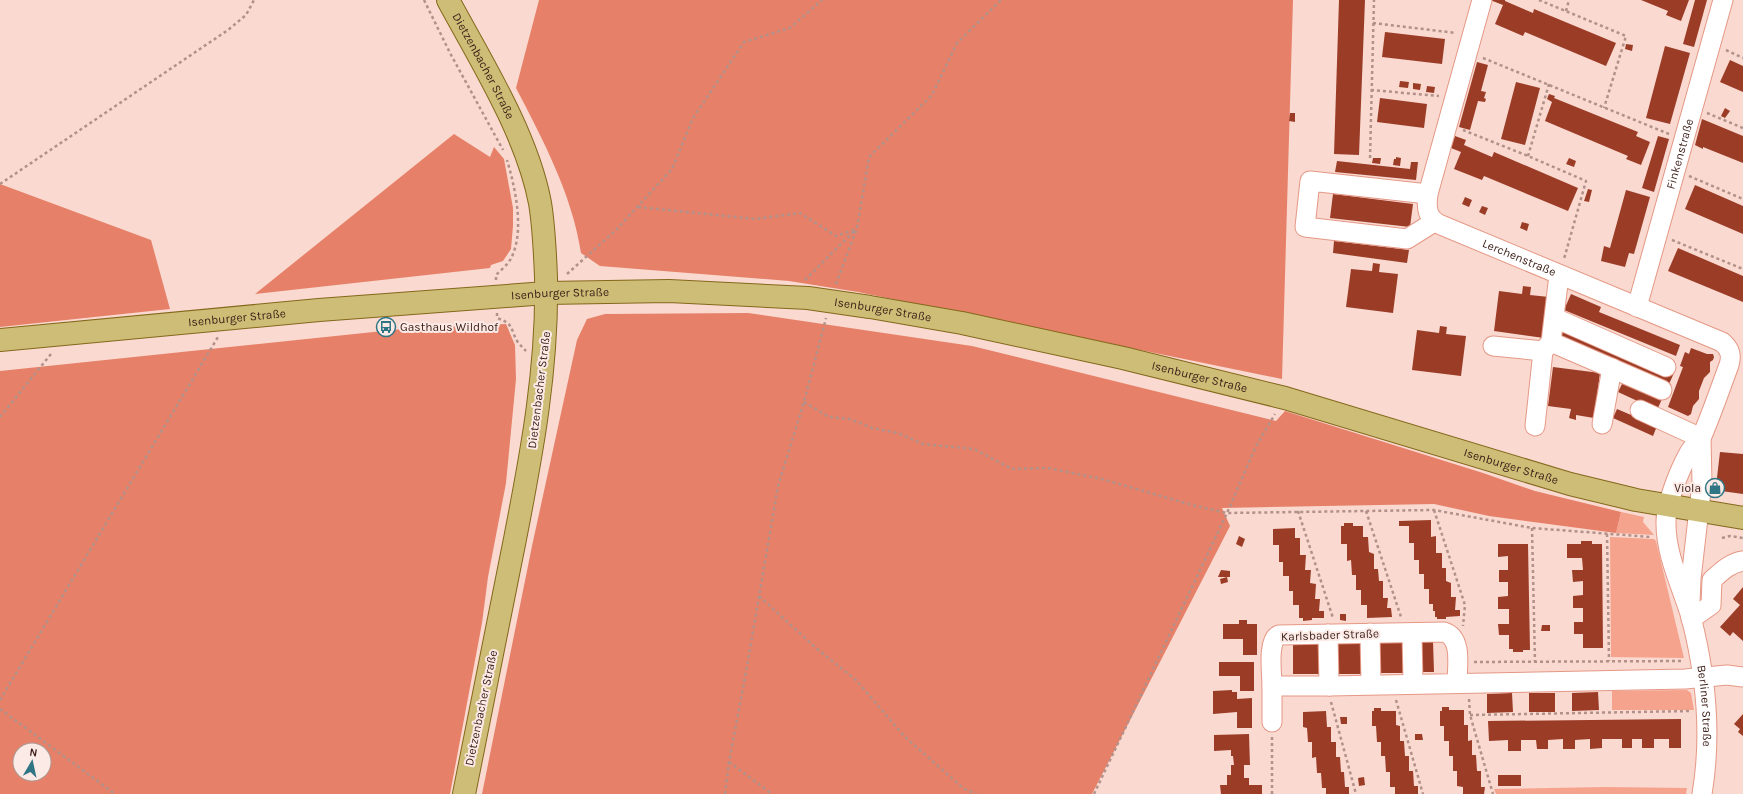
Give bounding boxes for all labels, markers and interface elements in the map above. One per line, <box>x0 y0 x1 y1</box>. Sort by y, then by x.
street label: Dietzenbacher Straße <box>449 10 517 121</box>
street label: Finkenstraße <box>1663 117 1696 191</box>
street label: Lerchenstraße <box>1480 236 1558 279</box>
street label: Isenburger Straße <box>510 285 609 303</box>
street label: Isenburger Straße <box>833 295 932 325</box>
street label: Isenburger Straße <box>187 306 286 329</box>
bus stop icon: Gasthaus Wildhof <box>375 316 397 338</box>
place label: Gasthaus Wildhof <box>400 320 499 334</box>
street label: Dietzenbacher Straße <box>525 331 553 449</box>
street label: Isenburger Straße <box>1150 358 1249 395</box>
street label: Isenburger Straße <box>1462 445 1560 487</box>
shop icon: Viola <box>1704 477 1726 499</box>
place label: Viola <box>1674 481 1701 495</box>
street label: Karlsbader Straße <box>1281 626 1379 644</box>
street label: Dietzenbacher Straße <box>462 649 500 767</box>
street label: Berliner Straße <box>1694 664 1714 747</box>
north arrow <box>12 742 52 782</box>
text: N <box>29 746 38 760</box>

